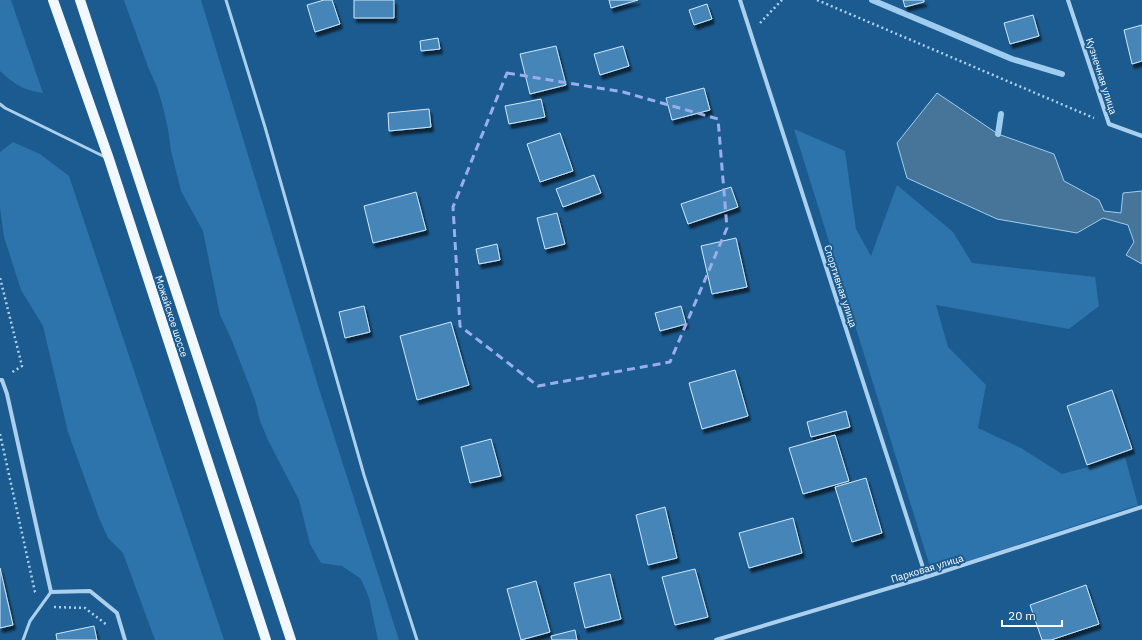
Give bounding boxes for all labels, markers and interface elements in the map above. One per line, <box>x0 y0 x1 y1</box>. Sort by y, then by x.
street label: Кузнечная улица <box>1083 36 1120 117</box>
street label: Спортивная улица <box>821 243 860 330</box>
street label: Можайское шоссе <box>152 274 191 359</box>
street label: Парковая улица <box>889 551 966 586</box>
scale bar <box>1002 602 1062 628</box>
text: 20 m <box>1008 608 1036 623</box>

